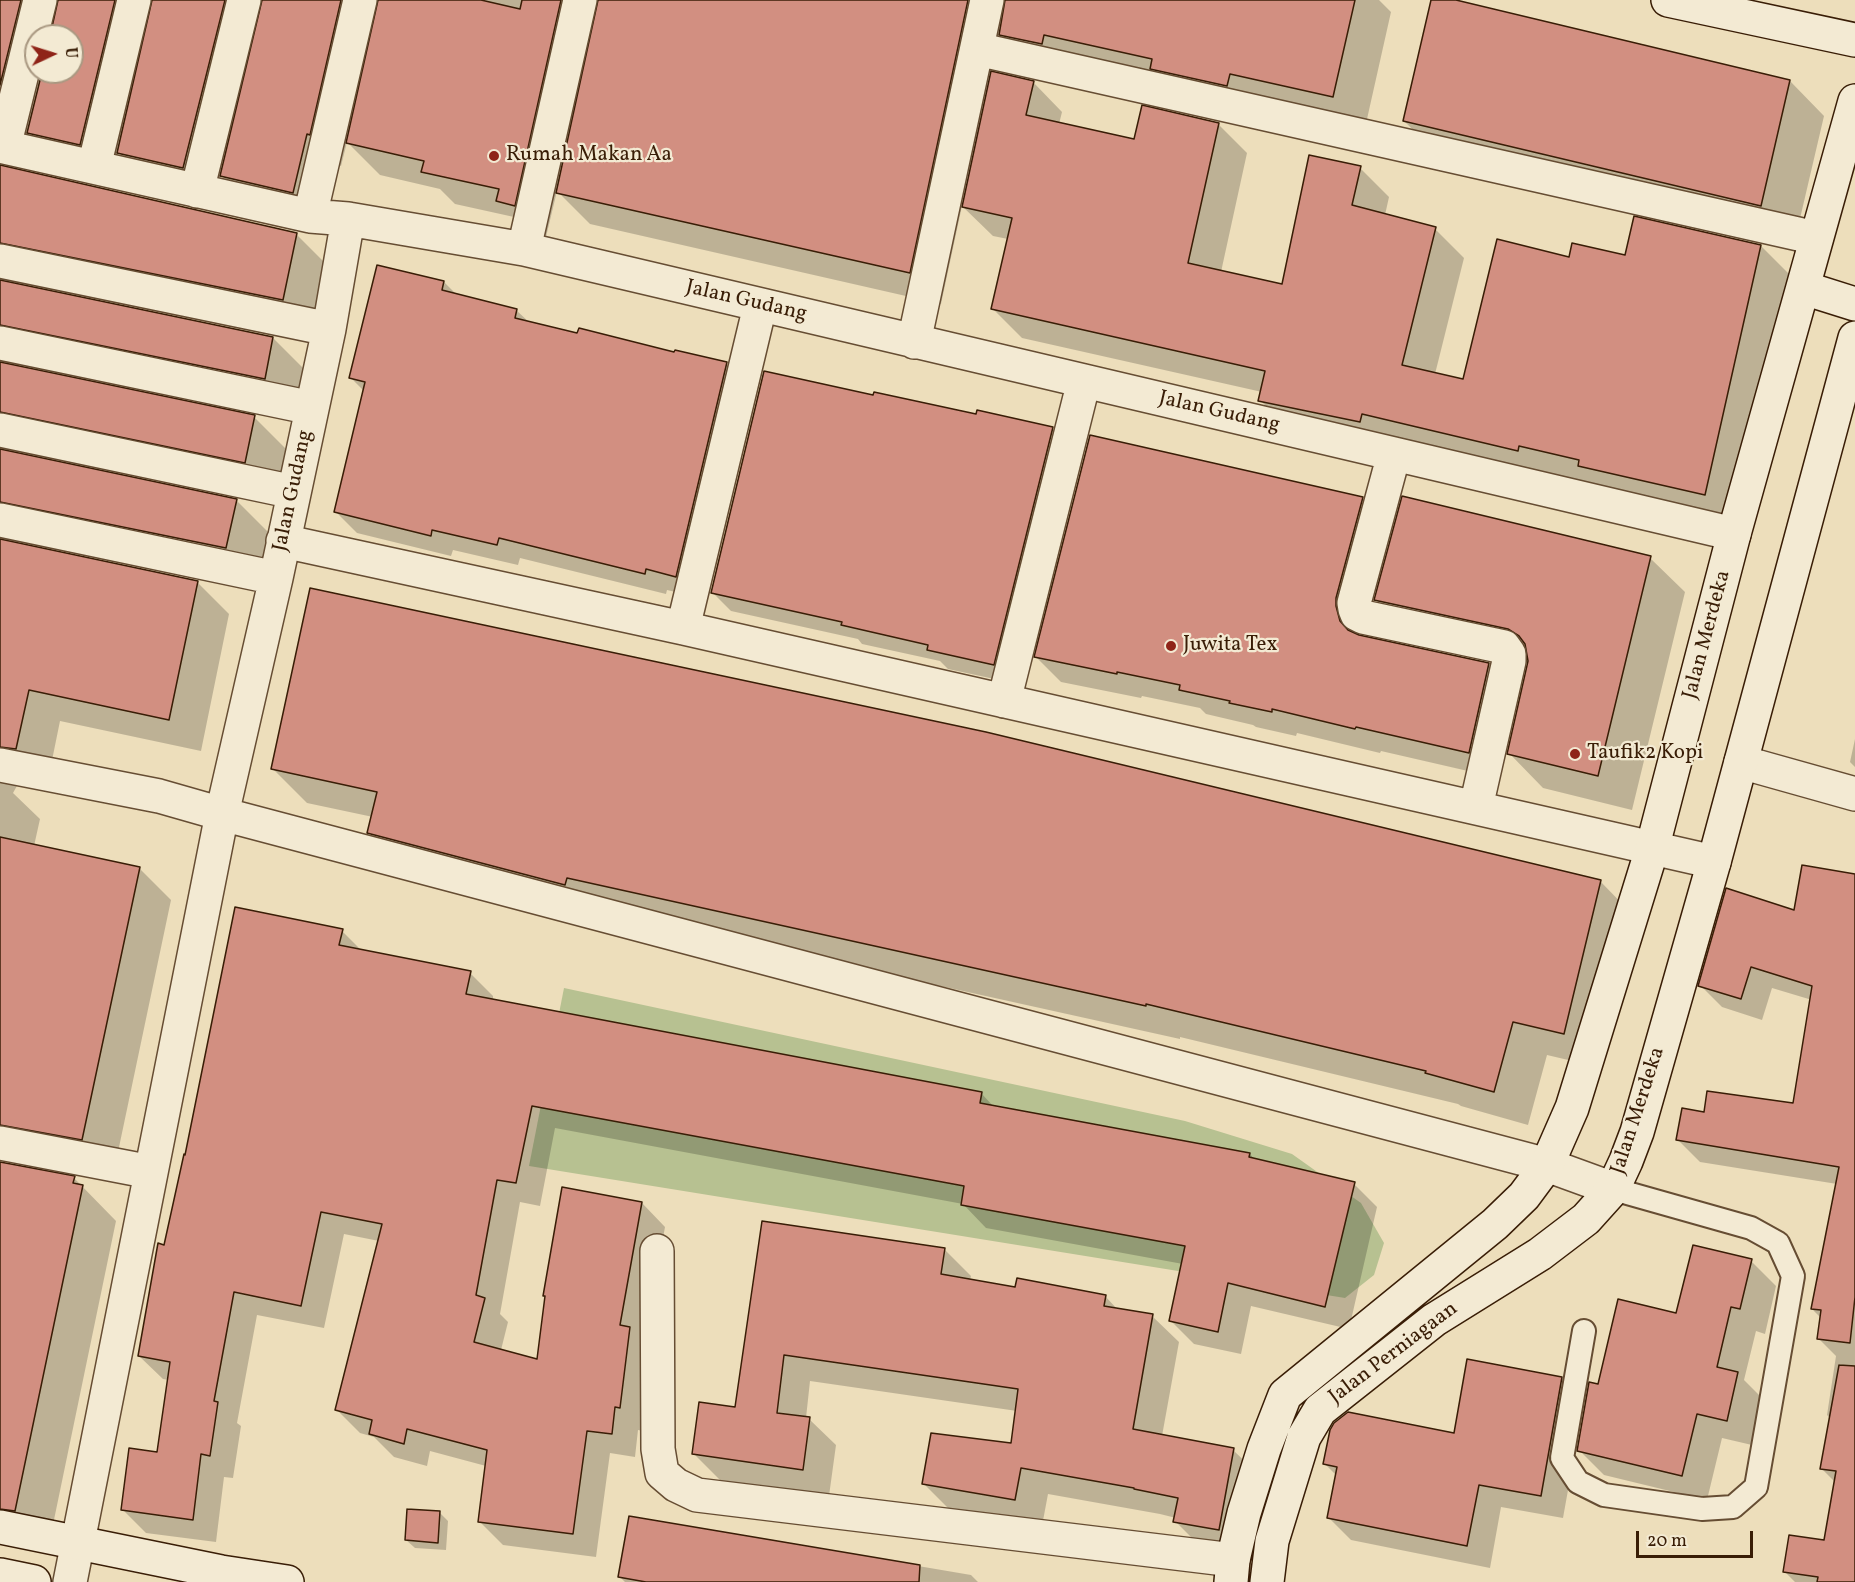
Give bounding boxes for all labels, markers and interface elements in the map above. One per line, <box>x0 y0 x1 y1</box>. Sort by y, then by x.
north arrow <box>24 24 84 84</box>
text: U <box>59 47 81 59</box>
place label: Rumah Makan Aa <box>506 143 672 169</box>
marker: Rumah Makan Aa <box>487 149 501 163</box>
street label: Jalan Gudang <box>683 276 809 328</box>
street label: Jalan Gudang <box>1156 387 1282 439</box>
street label: Jalan Gudang <box>269 428 319 554</box>
street label: Jalan Merdeka <box>1679 568 1737 702</box>
place label: Juwita Tex <box>1183 633 1277 659</box>
marker: Juwita Tex <box>1164 639 1178 653</box>
place label: Taufik2 Kopi <box>1587 741 1703 767</box>
marker: Taufik2 Kopi <box>1568 747 1582 761</box>
street label: Jalan Merdeka <box>1607 1044 1671 1178</box>
street label: Jalan Perniagaan <box>1325 1297 1463 1411</box>
scale bar <box>1639 1519 1756 1557</box>
text: 20 m <box>1647 1529 1687 1554</box>

